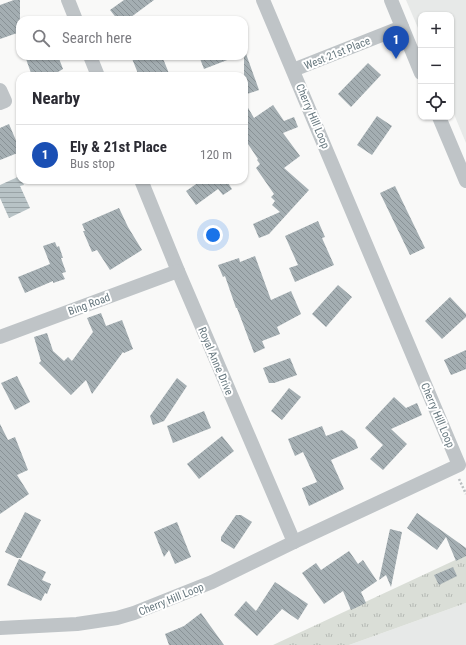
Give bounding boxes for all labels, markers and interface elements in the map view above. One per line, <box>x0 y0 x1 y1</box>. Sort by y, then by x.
map controls <box>418 12 454 120</box>
button: + <box>418 12 454 48</box>
search box <box>16 16 248 60</box>
pin: 1 <box>383 26 409 59</box>
icon: search <box>30 27 52 49</box>
text: Search here <box>62 29 132 47</box>
street label: West 21st Place <box>302 34 372 73</box>
button: − <box>418 48 454 84</box>
street label: Cherry Hill Loop <box>293 82 332 151</box>
button: locate <box>418 84 454 120</box>
text: Nearby <box>32 88 80 108</box>
text: Ely & 21st Place <box>70 138 167 156</box>
text: 1 <box>42 147 48 162</box>
text: 120 m <box>200 147 232 162</box>
text: Bus stop <box>70 156 115 171</box>
your location <box>203 225 223 245</box>
street label: Bing Road <box>66 291 112 318</box>
street label: Royal Anne Drive <box>195 325 236 397</box>
street label: Cherry Hill Loop <box>418 381 457 450</box>
street label: Cherry Hill Loop <box>137 580 206 618</box>

